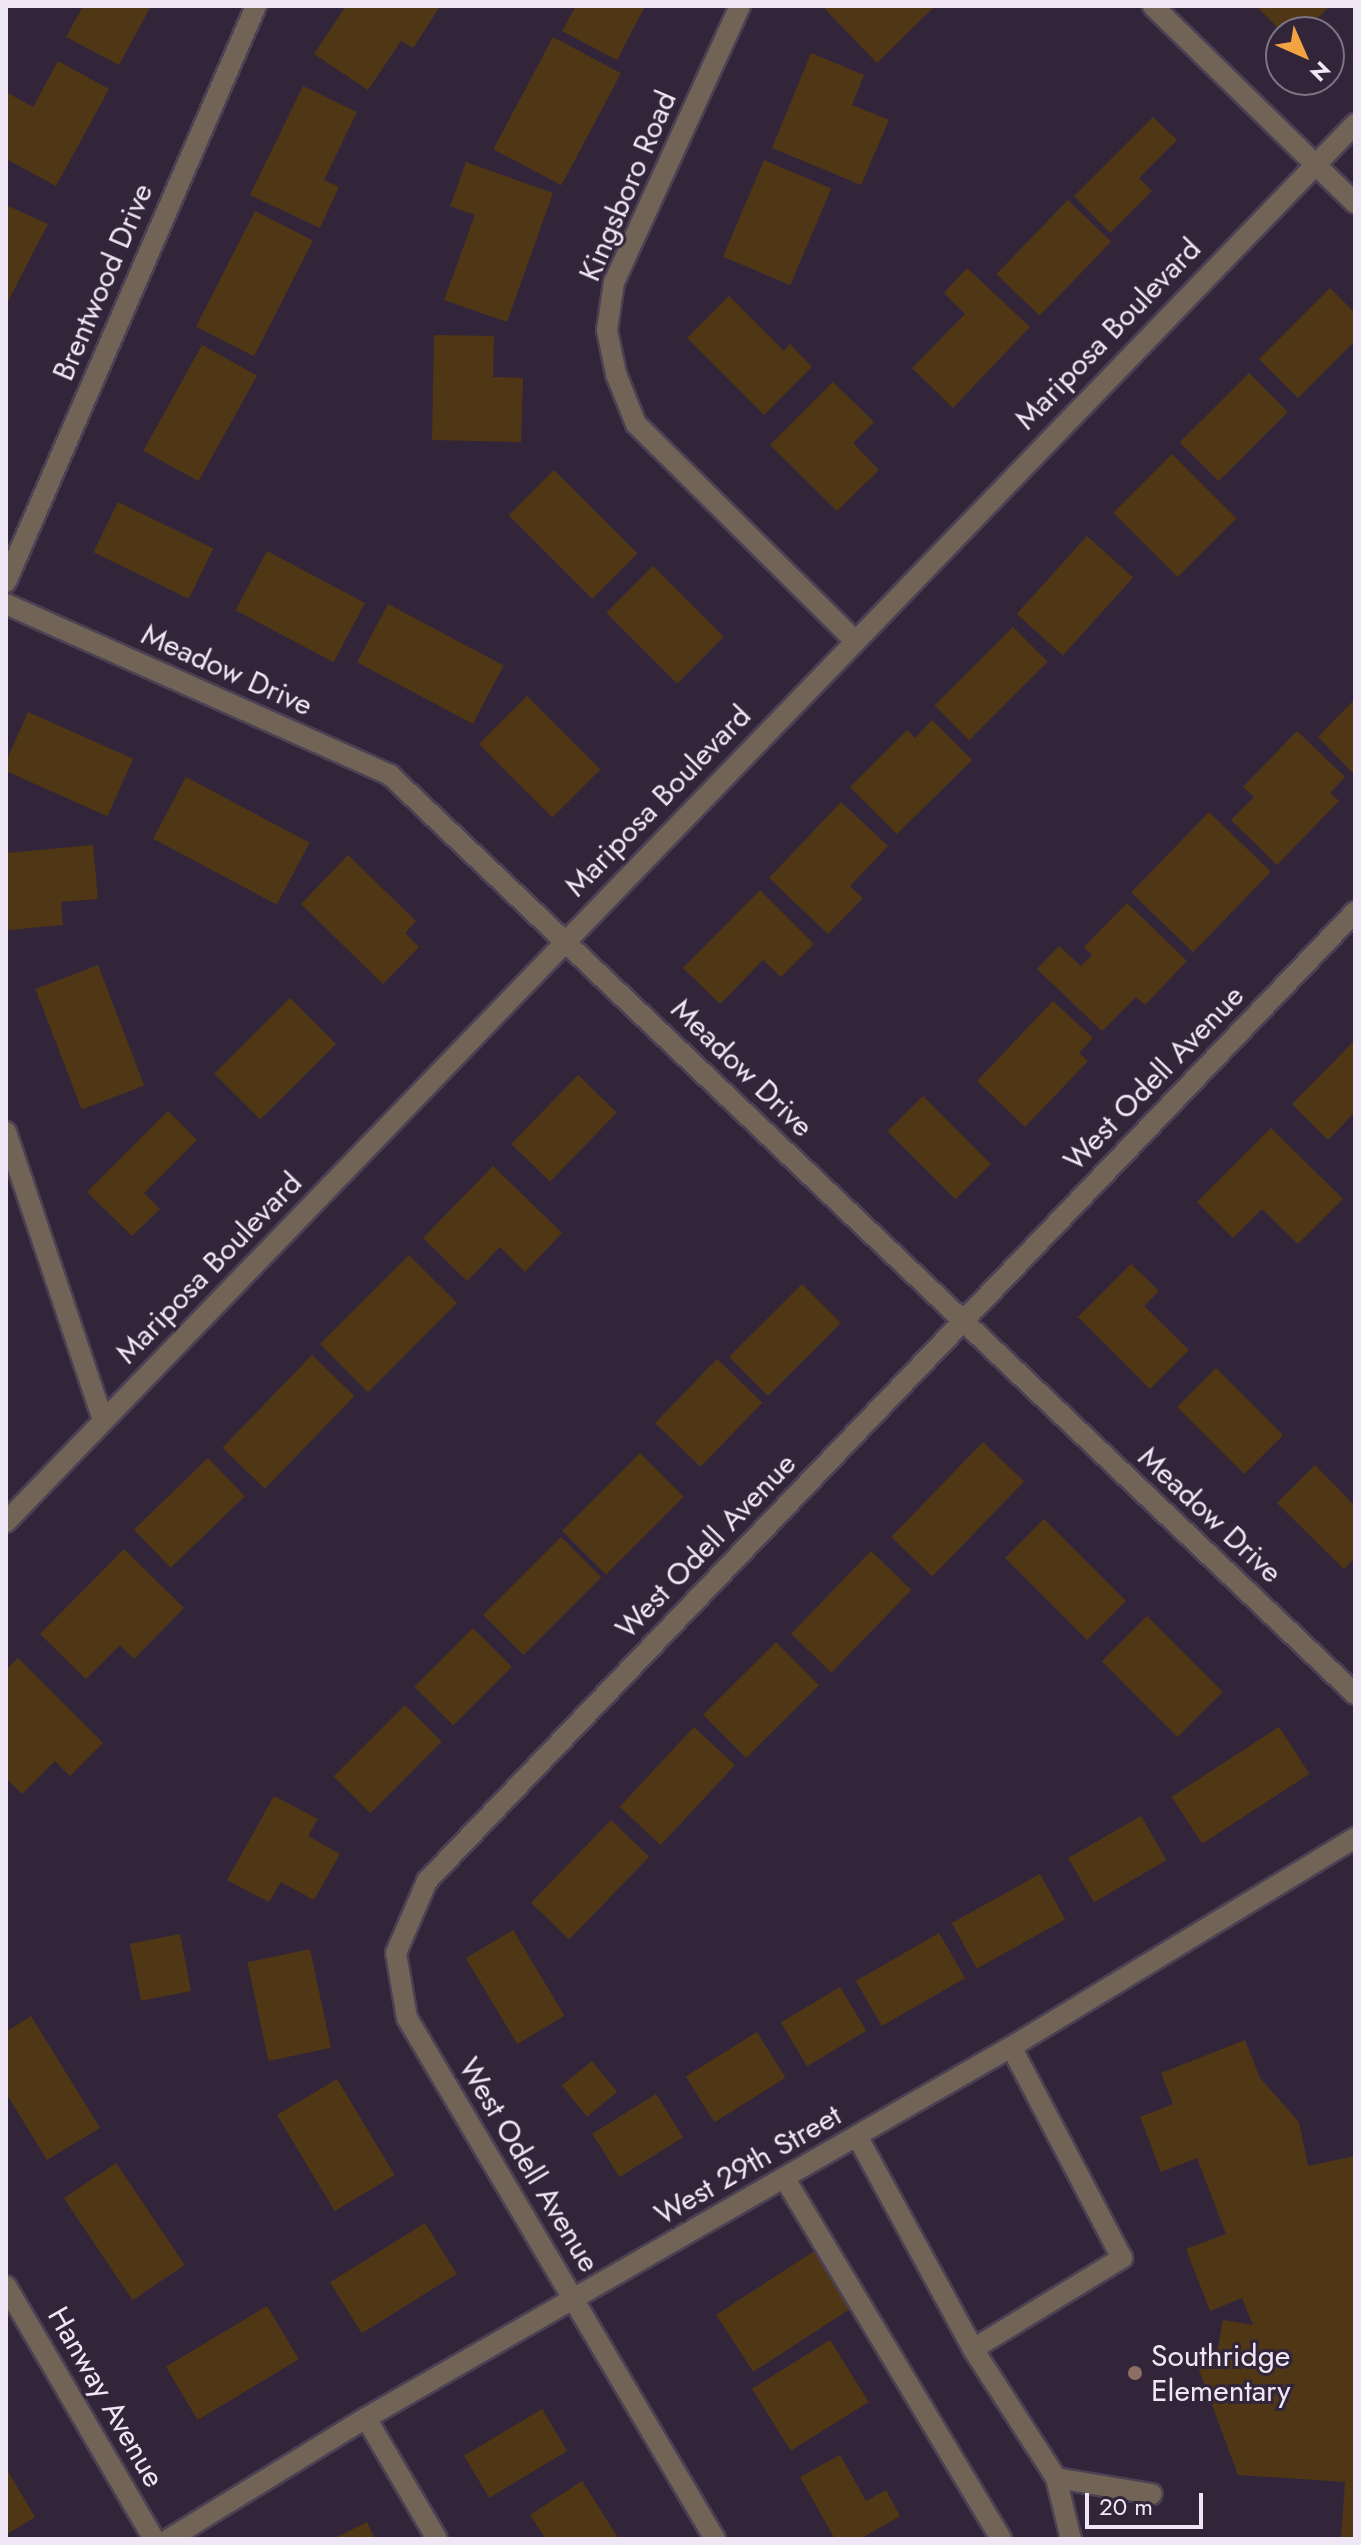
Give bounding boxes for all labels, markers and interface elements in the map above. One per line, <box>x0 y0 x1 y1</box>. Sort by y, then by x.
north arrow <box>1265 16 1345 96</box>
text: N <box>1303 54 1338 89</box>
street label: Kingsboro Road <box>572 85 684 287</box>
street label: Brentwood Drive <box>45 178 161 386</box>
street label: Mariposa Boulevard <box>1008 231 1208 437</box>
street label: Meadow Drive <box>136 616 318 724</box>
street label: Mariposa Boulevard <box>558 698 758 904</box>
street label: West Odell Avenue <box>1056 978 1252 1178</box>
street label: Meadow Drive <box>664 991 820 1145</box>
street label: Mariposa Boulevard <box>109 1165 309 1371</box>
street label: Meadow Drive <box>1131 1439 1289 1591</box>
street label: West Odell Avenue <box>608 1446 804 1646</box>
street label: West Odell Avenue <box>451 2051 607 2279</box>
street label: West 29th Street <box>649 2097 847 2233</box>
street label: Hanway Avenue <box>40 2301 172 2493</box>
place label: Southridge Elementary <box>1151 2338 1290 2408</box>
marker: Southridge Elementary <box>1126 2364 1144 2382</box>
scale bar <box>1089 2477 1207 2527</box>
text: 20 m <box>1099 2489 1153 2524</box>

